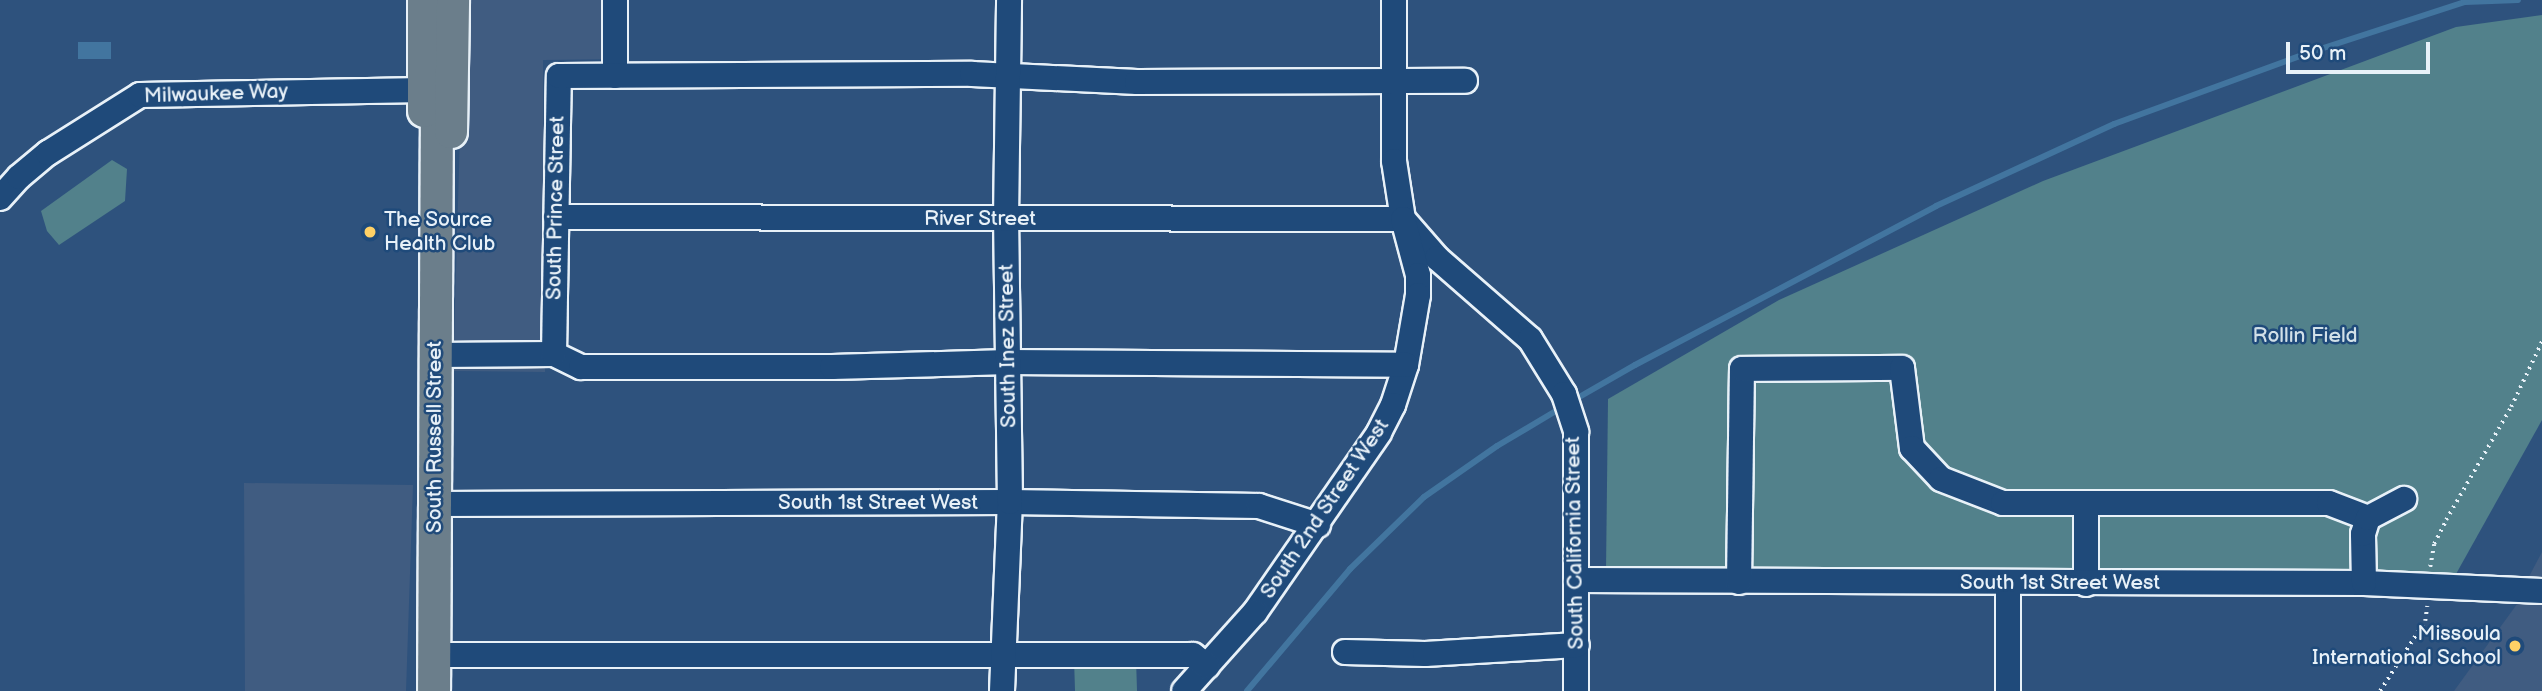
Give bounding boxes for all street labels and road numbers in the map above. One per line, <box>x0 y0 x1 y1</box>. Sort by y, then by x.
street label: Milwaukee Way <box>143 79 289 109</box>
street label: South Prince Street <box>542 116 570 300</box>
street label: River Street <box>924 206 1036 232</box>
street label: South Inez Street <box>994 264 1022 428</box>
street label: South Russell Street <box>422 341 448 533</box>
street label: South 2nd Street West <box>1255 414 1395 604</box>
street label: South California Street <box>1561 436 1589 650</box>
street label: South 1st Street West <box>777 490 979 516</box>
street label: South 1st Street West <box>1959 570 2161 596</box>

